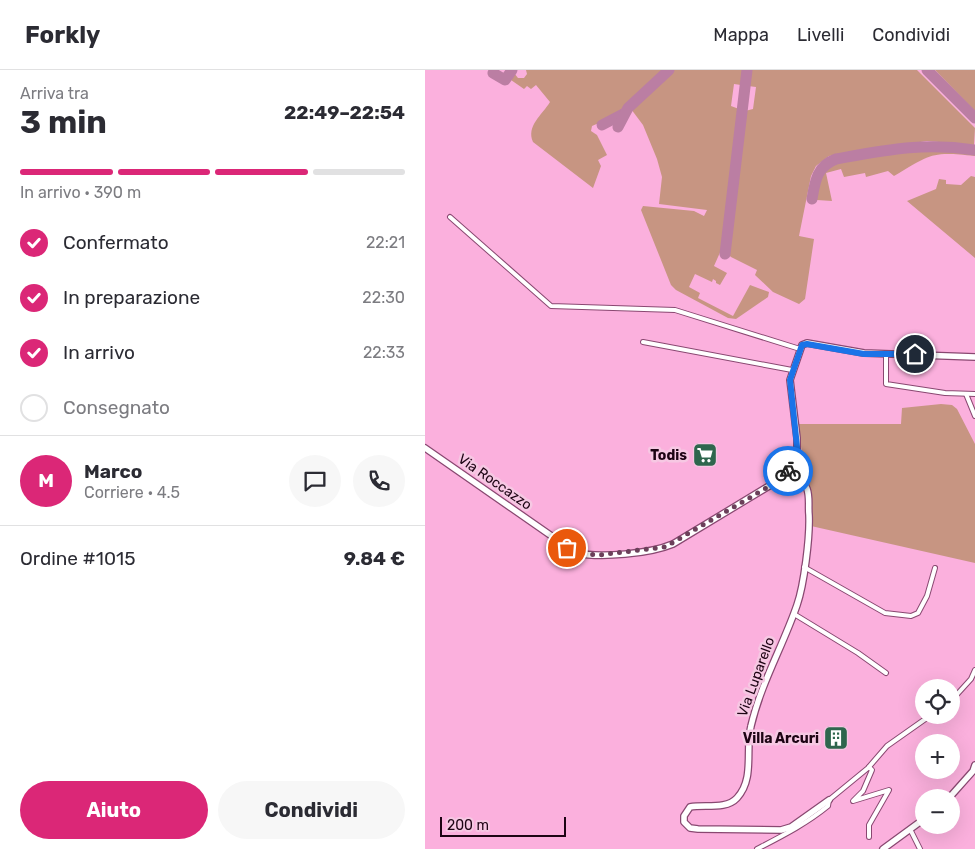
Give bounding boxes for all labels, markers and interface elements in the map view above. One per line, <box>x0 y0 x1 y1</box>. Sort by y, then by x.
text: Forkly <box>25 21 100 49</box>
text: Mappa <box>713 24 769 46</box>
text: Livelli <box>797 24 844 46</box>
text: Condividi <box>872 24 950 46</box>
text: Arriva tra <box>20 84 89 103</box>
text: 22:49–22:54 <box>284 101 405 124</box>
text: 3 min <box>20 103 107 141</box>
text: In arrivo · 390 m <box>20 183 141 202</box>
icon: check <box>20 229 48 257</box>
text: Confermato <box>63 231 169 254</box>
text: 22:21 <box>366 233 405 252</box>
icon: check <box>20 284 48 312</box>
text: In preparazione <box>63 286 200 309</box>
text: 22:30 <box>362 288 405 307</box>
pin <box>894 333 936 375</box>
icon: check <box>20 339 48 367</box>
icon: home <box>901 340 929 368</box>
text: In arrivo <box>63 341 135 364</box>
text: 22:33 <box>363 343 405 362</box>
text: Consegnato <box>63 396 170 419</box>
supermarket icon: Todis <box>692 442 718 468</box>
courier <box>763 446 813 496</box>
place label: Todis <box>650 447 687 464</box>
street label: Via Roccazzo <box>455 450 535 514</box>
button: chat <box>289 455 341 507</box>
button: phone <box>353 455 405 507</box>
icon: bike <box>774 457 802 485</box>
text: Marco <box>84 460 142 483</box>
text: M <box>38 469 54 492</box>
text: Corriere · 4.5 <box>84 483 180 502</box>
pin <box>546 527 588 569</box>
icon: bag <box>553 534 581 562</box>
text: Ordine #1015 <box>20 547 135 570</box>
text: 9.84 € <box>344 547 405 570</box>
street label: Via Luparello <box>734 635 778 719</box>
map controls <box>915 679 960 834</box>
button: locate <box>915 679 960 724</box>
building icon: Villa Arcuri <box>823 725 849 751</box>
place label: Villa Arcuri <box>743 730 819 747</box>
button: + <box>915 734 960 779</box>
button: Aiuto <box>20 781 208 839</box>
button: Condividi <box>218 781 405 839</box>
button: − <box>915 789 960 834</box>
scale bar <box>440 814 566 837</box>
text: 200 m <box>447 817 489 834</box>

